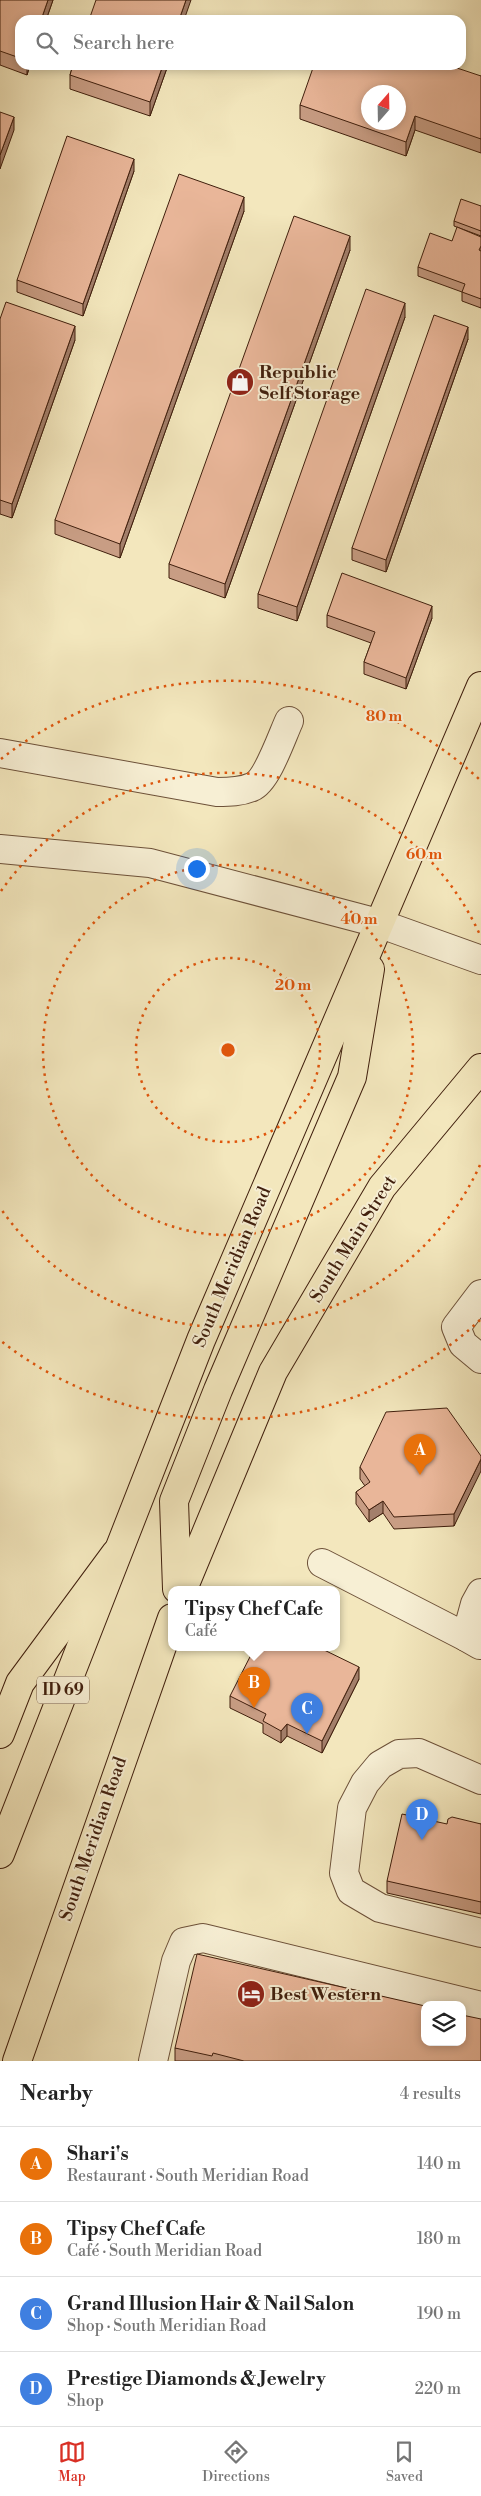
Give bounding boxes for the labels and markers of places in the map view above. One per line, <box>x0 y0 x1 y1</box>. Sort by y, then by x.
place label: Republic Self Storage <box>259 361 360 405</box>
shop icon: Republic Self Storage <box>225 367 255 397</box>
centre of rings <box>219 1041 237 1059</box>
pin: A <box>404 1434 436 1475</box>
pin: B <box>238 1667 270 1708</box>
pin: C <box>291 1693 323 1734</box>
pin: D <box>406 1799 438 1840</box>
hotel icon: Best Western <box>236 1979 266 2009</box>
place label: Best Western <box>270 1983 381 2006</box>

